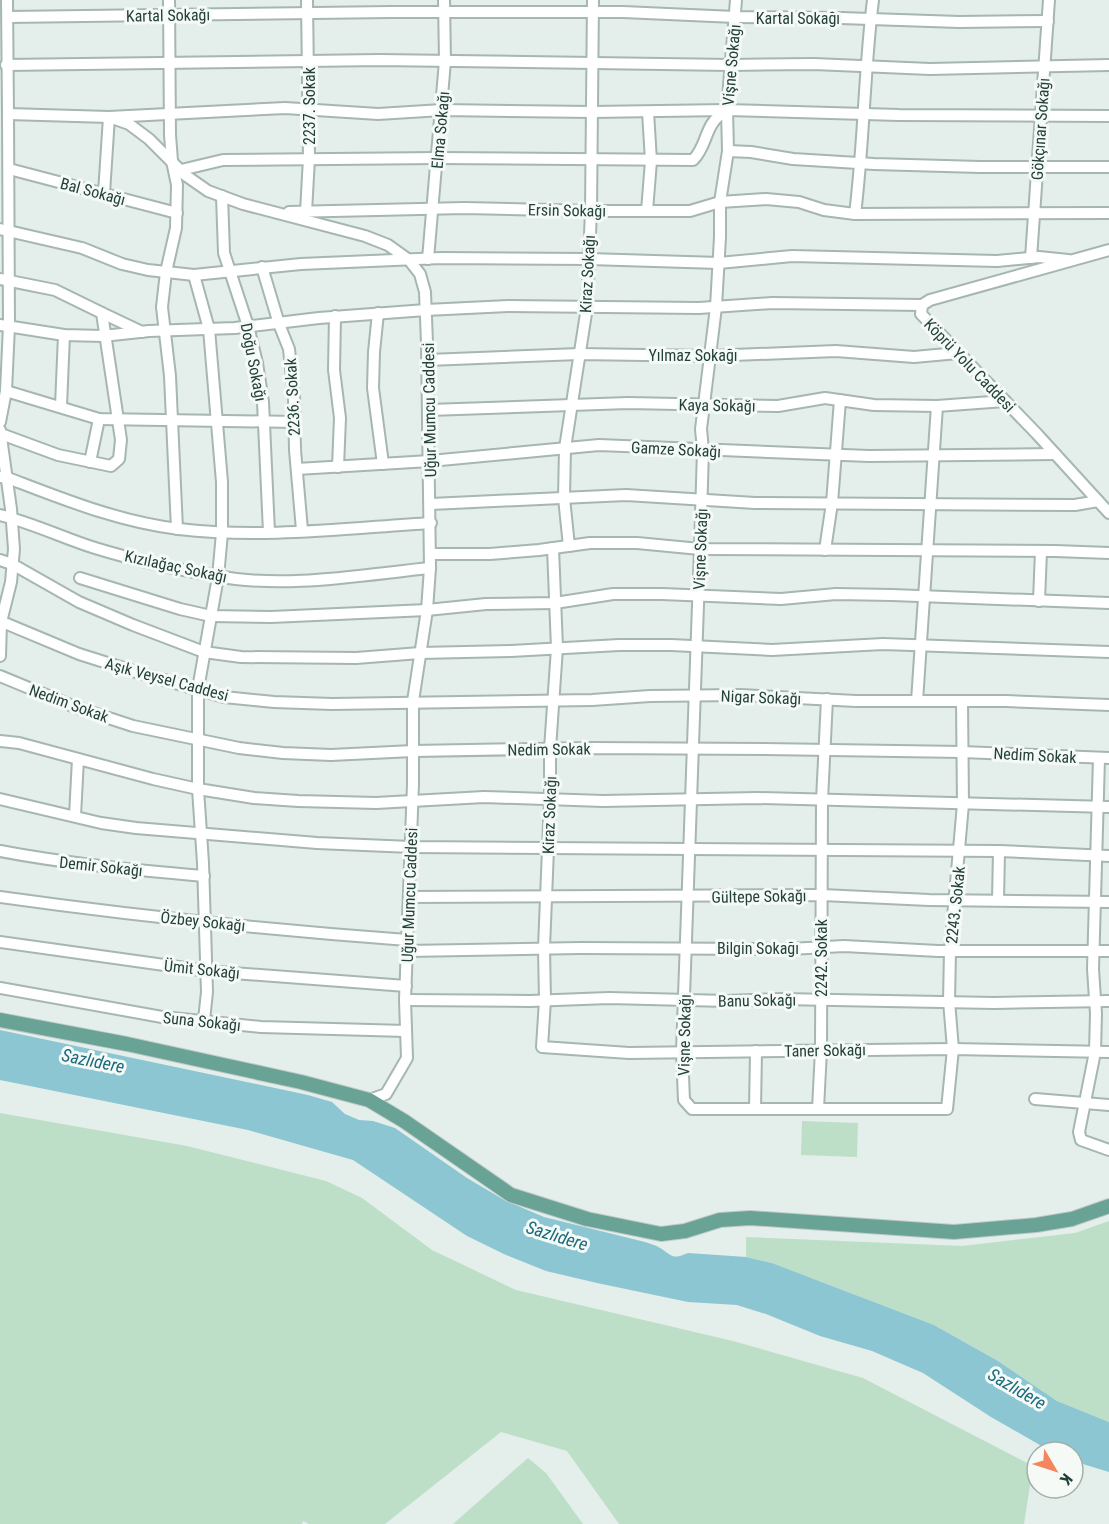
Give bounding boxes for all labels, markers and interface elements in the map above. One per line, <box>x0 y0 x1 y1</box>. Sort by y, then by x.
street label: Kartal Sokağı <box>126 5 210 26</box>
street label: Kartal Sokağı <box>756 9 840 28</box>
street label: Vişne Sokağı <box>718 24 745 107</box>
street label: 2237. Sokak <box>300 66 319 145</box>
street label: Gökçınar Sokağı <box>1027 77 1054 181</box>
street label: Elma Sokağı <box>428 90 453 170</box>
street label: Bal Sokağı <box>58 174 127 209</box>
street label: Ersin Sokağı <box>528 200 606 221</box>
street label: Kiraz Sokağı <box>576 234 599 314</box>
street label: Köprü Yolu Caddesi <box>920 315 1019 416</box>
street label: Doğu Sokağı <box>237 321 270 403</box>
street label: Uğur Mumcu Caddesi <box>419 342 440 478</box>
street label: Yılmaz Sokağı <box>648 346 738 365</box>
street label: 2236. Sokak <box>281 357 304 436</box>
street label: Kaya Sokağı <box>678 395 756 416</box>
street label: Gamze Sokağı <box>630 438 721 461</box>
street label: Vişne Sokağı <box>690 508 711 590</box>
street label: Kızılağaç Sokağı <box>123 546 229 587</box>
street label: Aşık Veysel Caddesi <box>103 654 231 705</box>
street label: Nedim Sokak <box>27 680 112 727</box>
street label: Nigar Sokağı <box>720 687 802 708</box>
street label: Nedim Sokak <box>507 739 592 760</box>
street label: Nedim Sokak <box>993 744 1078 767</box>
street label: Kiraz Sokağı <box>539 776 560 854</box>
street label: Uğur Mumcu Caddesi <box>398 827 421 963</box>
street label: Demir Sokağı <box>58 853 144 880</box>
street label: 2243. Sokak <box>942 865 969 945</box>
street label: Gültepe Sokağı <box>711 886 807 907</box>
street label: Özbey Sokağı <box>160 908 246 935</box>
street label: 2242. Sokak <box>812 918 831 997</box>
street label: Bilgin Sokağı <box>717 939 799 958</box>
street label: Ümit Sokağı <box>163 956 241 983</box>
street label: Banu Sokağı <box>718 990 796 1011</box>
street label: Vişne Sokağı <box>674 994 695 1076</box>
street label: Suna Sokağı <box>162 1008 242 1035</box>
street label: Taner Sokağı <box>784 1040 866 1061</box>
water label: Sazlıdere <box>60 1044 126 1077</box>
water label: Sazlıdere <box>524 1216 591 1255</box>
water label: Sazlıdere <box>985 1364 1050 1414</box>
north arrow <box>1025 1440 1085 1500</box>
text: K <box>1056 1470 1076 1489</box>

